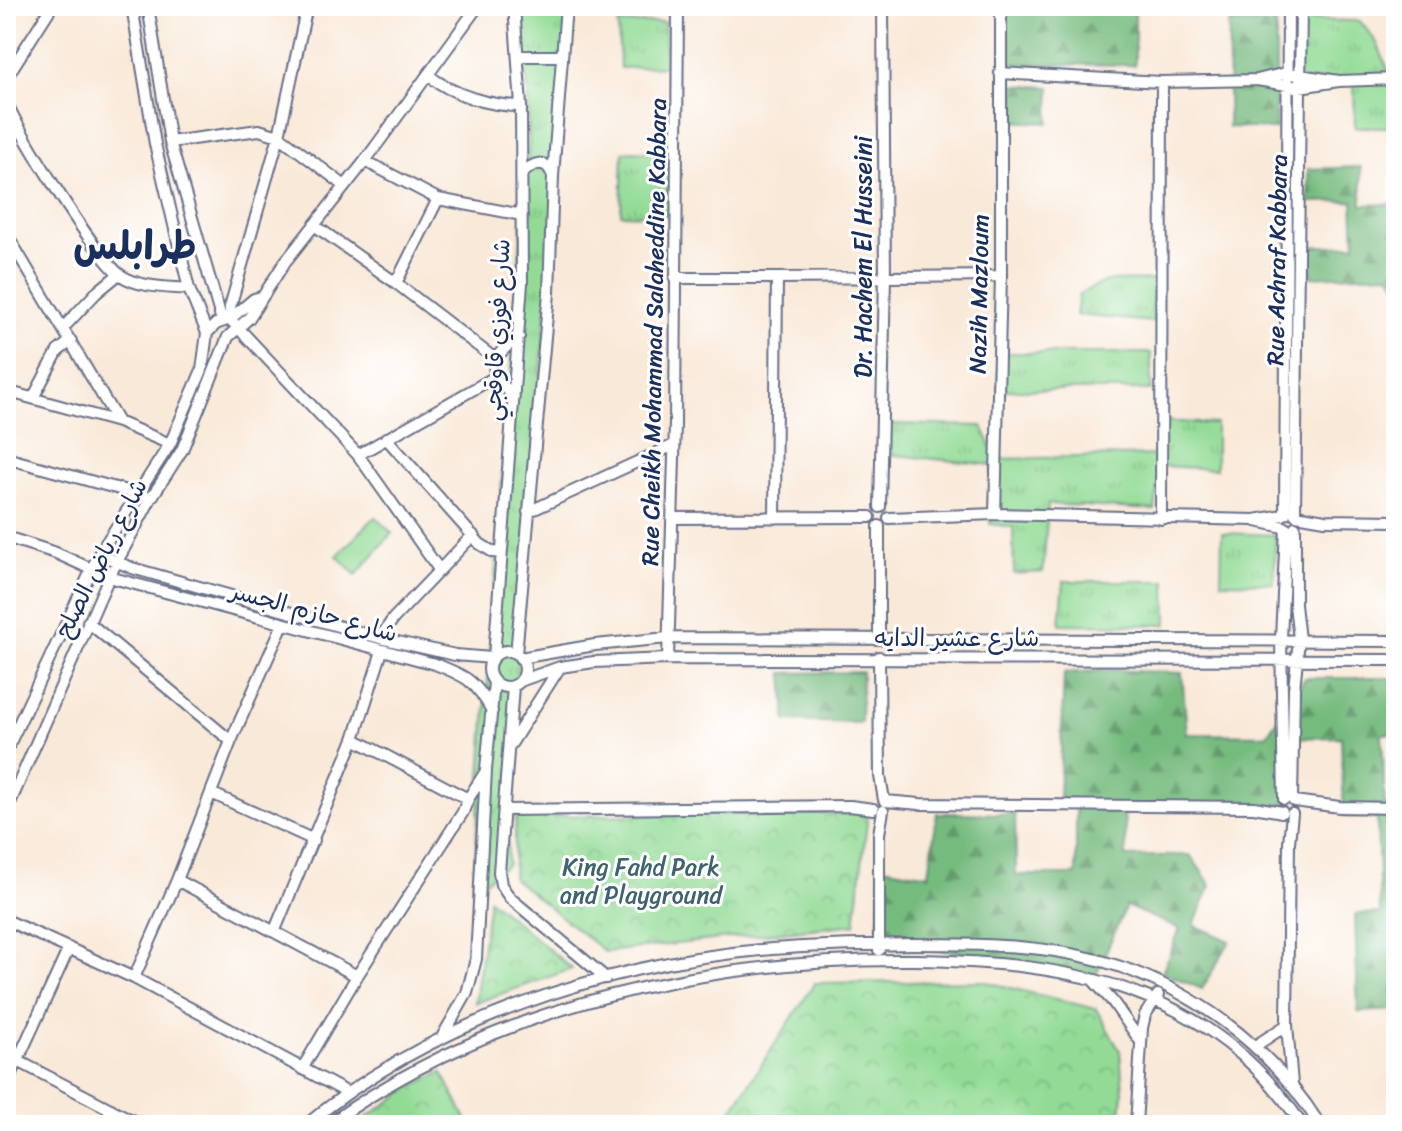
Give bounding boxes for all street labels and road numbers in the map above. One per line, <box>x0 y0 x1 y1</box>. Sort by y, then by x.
street label: Rue Cheikh Mohammad Salaheddine Kabbara <box>629 98 679 566</box>
street label: Dr. Hachem El Husseini <box>842 135 884 378</box>
street label: Rue Achraf Kabbara <box>1254 154 1300 366</box>
street label: Nazih Mazloum <box>957 214 1001 374</box>
street label: شارع فوزي قاوقجي <box>471 238 523 422</box>
street label: شارع رياض الصلح <box>43 471 159 645</box>
street label: شارع حازم الجسر <box>224 569 402 654</box>
street label: شارع عشير الدايه <box>875 617 1039 659</box>

